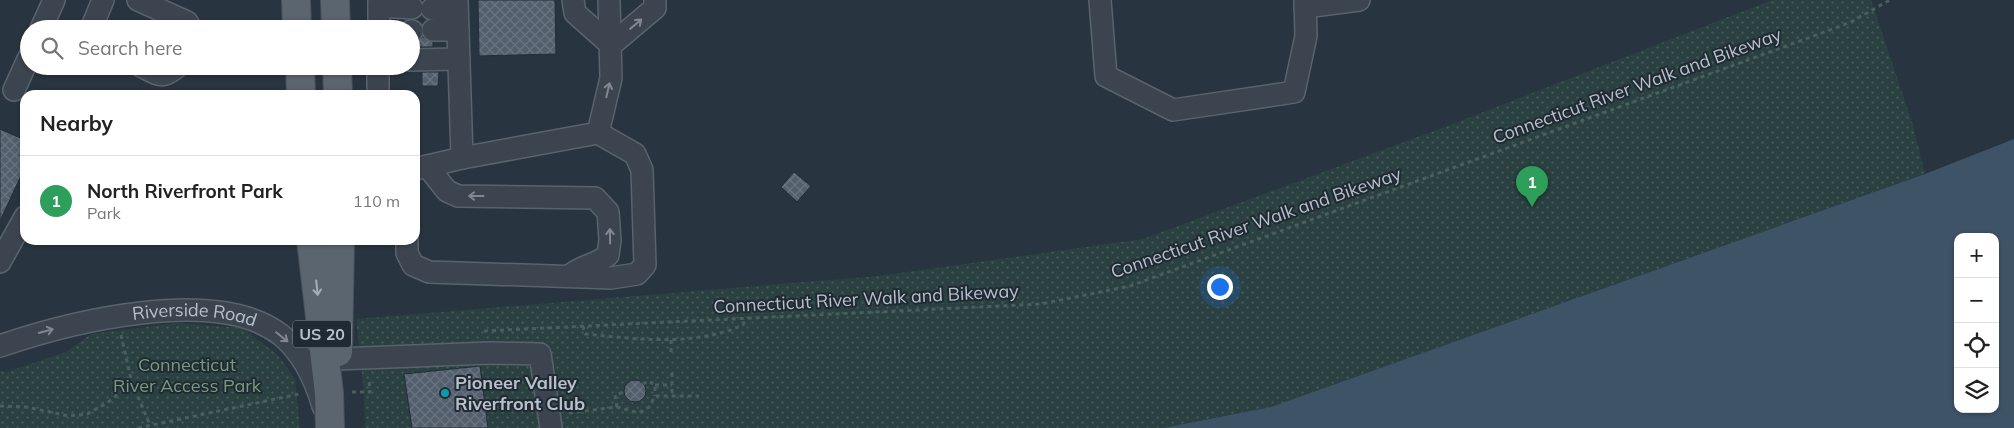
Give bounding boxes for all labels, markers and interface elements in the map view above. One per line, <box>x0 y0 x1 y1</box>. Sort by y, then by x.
one-way arrow <box>630 18 643 30</box>
search box <box>20 20 420 75</box>
street label: Connecticut River Walk and Bikeway <box>1489 22 1785 149</box>
icon: search <box>38 34 66 62</box>
text: Search here <box>78 36 182 60</box>
one-way arrow <box>604 82 613 98</box>
text: Nearby <box>40 110 113 136</box>
street label: Connecticut River Walk and Bikeway <box>1108 162 1405 283</box>
pin: 1 <box>1516 166 1548 207</box>
text: North Riverfront Park <box>87 179 283 203</box>
text: 1 <box>51 191 61 211</box>
text: 110 m <box>353 191 400 211</box>
one-way arrow <box>468 191 484 201</box>
text: Park <box>87 203 121 223</box>
one-way arrow <box>605 228 614 244</box>
map controls <box>1954 233 1999 413</box>
button: + <box>1954 233 1999 278</box>
your location <box>1207 274 1233 300</box>
button: − <box>1954 278 1999 323</box>
street label: Connecticut River Walk and Bikeway <box>713 279 1020 318</box>
one-way arrow <box>312 280 322 296</box>
street label: Riverside Road <box>131 298 260 331</box>
road number: US 20 <box>293 320 351 348</box>
button: locate <box>1954 323 1999 368</box>
one-way arrow <box>38 326 54 335</box>
one-way arrow <box>276 331 289 343</box>
park label: Connecticut River Access Park <box>113 353 262 397</box>
button: layers <box>1954 368 1999 413</box>
place label: Pioneer Valley Riverfront Club <box>455 371 585 415</box>
marker: Pioneer Valley Riverfront Club <box>439 387 451 399</box>

